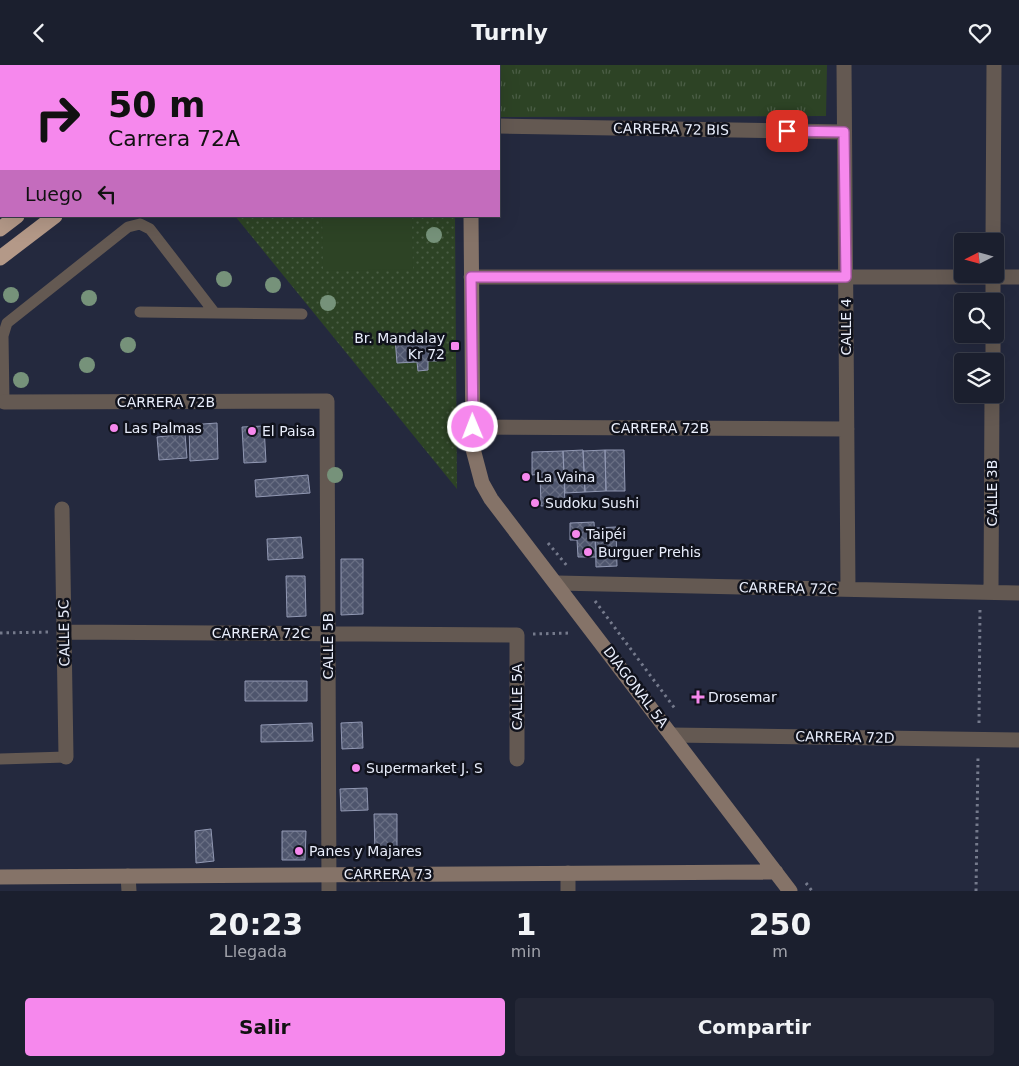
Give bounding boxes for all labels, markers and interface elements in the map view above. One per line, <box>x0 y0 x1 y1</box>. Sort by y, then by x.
icon: back <box>25 19 53 47</box>
icon: heart <box>966 19 994 47</box>
text: Turnly <box>471 20 548 45</box>
icon: right <box>25 85 90 150</box>
text: 50 m <box>108 85 205 125</box>
pin <box>766 110 808 152</box>
icon: arrive <box>773 117 801 145</box>
street label: CARRERA 72 BIS <box>613 120 729 138</box>
text: Carrera 72A <box>108 126 240 151</box>
icon: left <box>93 180 121 208</box>
text: Luego <box>25 183 83 205</box>
north arrow <box>954 233 1004 283</box>
map controls <box>954 233 1004 403</box>
button: search <box>954 293 1004 343</box>
street label: CALLE 4 <box>838 298 854 356</box>
place label: Br. Mandalay Kr 72 <box>354 330 445 362</box>
marker: Br. Mandalay Kr 72 <box>449 340 461 352</box>
button: layers <box>954 353 1004 403</box>
street label: CARRERA 72B <box>117 394 215 410</box>
position arrow <box>446 400 498 452</box>
place label: Las Palmas <box>124 420 202 436</box>
street label: CARRERA 72B <box>611 420 709 436</box>
marker: Las Palmas <box>108 422 120 434</box>
place label: El Paisa <box>262 423 315 439</box>
marker: El Paisa <box>246 425 258 437</box>
street label: CALLE 3B <box>984 460 1000 526</box>
place label: La Vaina <box>536 469 595 485</box>
marker: La Vaina <box>520 471 532 483</box>
place label: Sudoku Sushi <box>545 495 639 511</box>
marker: Sudoku Sushi <box>529 497 541 509</box>
place label: Taipéi <box>585 526 626 542</box>
marker: Taipéi <box>570 528 582 540</box>
place label: Burguer Prehis <box>598 544 701 560</box>
marker: Burguer Prehis <box>582 546 594 558</box>
street label: CARRERA 72C <box>739 579 838 597</box>
street label: CALLE 5C <box>55 599 73 667</box>
street label: CALLE 5B <box>320 613 336 679</box>
street label: CARRERA 72C <box>212 625 310 641</box>
street label: DIAGONAL 5A <box>600 643 672 731</box>
street label: CALLE 5A <box>509 663 525 730</box>
place label: Drosemar <box>708 689 777 705</box>
marker: Drosemar <box>692 691 704 703</box>
street label: CARRERA 72D <box>795 728 895 746</box>
place label: Supermarket J. S <box>366 760 483 776</box>
marker: Supermarket J. S <box>350 762 362 774</box>
place label: Panes y Majares <box>309 843 422 859</box>
marker: Panes y Majares <box>293 845 305 857</box>
street label: CARRERA 73 <box>344 866 432 882</box>
text: 20:23 <box>208 907 303 942</box>
text: 1 <box>515 907 536 942</box>
text: 250 <box>749 907 811 942</box>
text: Llegada <box>224 942 287 961</box>
text: min <box>511 942 541 961</box>
text: m <box>772 942 788 961</box>
button: Salir <box>25 998 505 1056</box>
button: Compartir <box>515 998 994 1056</box>

